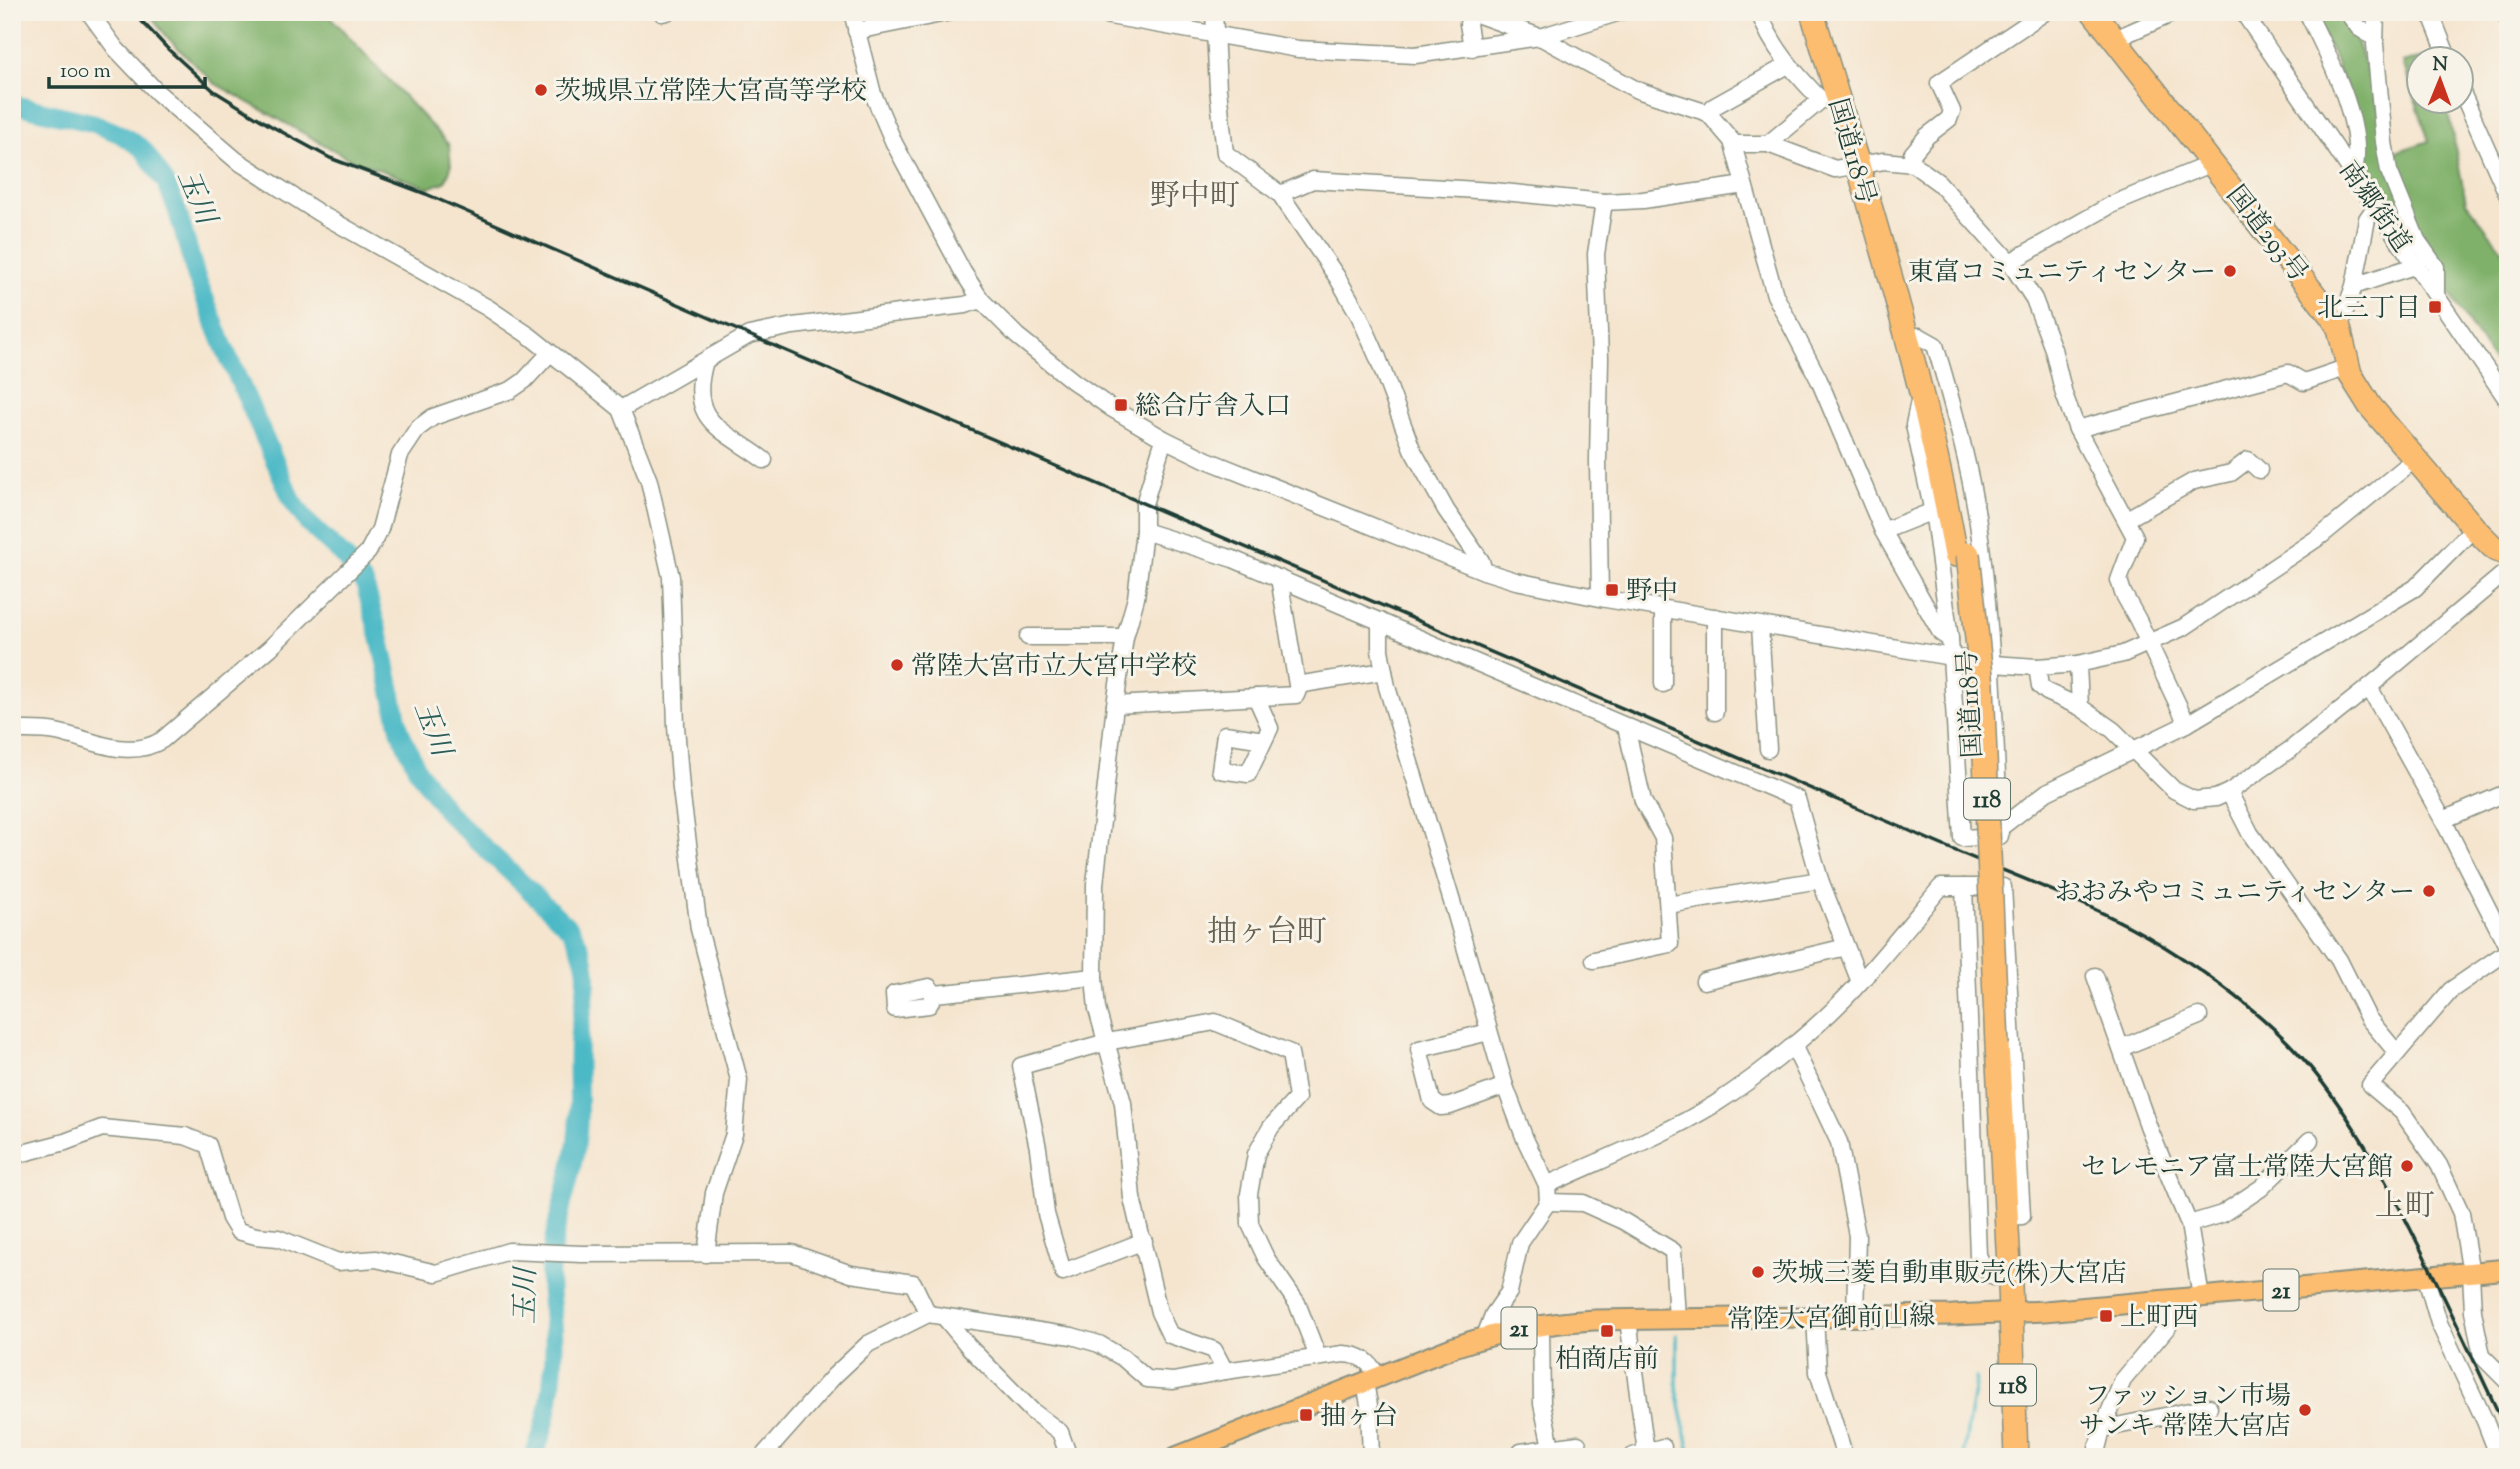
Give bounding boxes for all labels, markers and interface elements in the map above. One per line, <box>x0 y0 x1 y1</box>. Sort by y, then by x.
scale bar <box>49 46 205 90</box>
north arrow <box>2404 46 2474 116</box>
text: N <box>2432 52 2448 79</box>
text: 100 m <box>60 57 111 87</box>
place label: 茨城県立常陸大宮高等学校 <box>555 74 867 111</box>
marker: 茨城県立常陸大宮高等学校 <box>533 82 549 98</box>
street label: 国道118号 <box>1818 94 1883 209</box>
street label: 南郷街道 <box>2329 154 2419 261</box>
water label: 玉川 <box>166 164 226 234</box>
district label: 野中町 <box>1150 176 1240 219</box>
street label: 国道293号 <box>2217 179 2315 291</box>
place label: 東富コミュニティセンター <box>1908 255 2216 292</box>
marker: 東富コミュニティセンター <box>2222 263 2238 279</box>
place label: 北三丁目 <box>2317 291 2421 328</box>
marker: 北三丁目 <box>2427 299 2443 315</box>
place label: 総合庁舎入口 <box>1135 389 1291 426</box>
marker: 総合庁舎入口 <box>1113 397 1129 413</box>
place label: 野中 <box>1626 574 1678 611</box>
marker: 野中 <box>1604 582 1620 598</box>
place label: 常陸大宮市立大宮中学校 <box>911 649 1197 686</box>
street label: 国道118号 <box>1950 649 1993 759</box>
marker: 常陸大宮市立大宮中学校 <box>889 657 905 673</box>
water label: 玉川 <box>402 696 461 765</box>
road number: 118 <box>1964 778 2010 820</box>
place label: おおみやコミュニティセンター <box>2055 875 2415 912</box>
marker: おおみやコミュニティセンター <box>2421 883 2437 899</box>
district label: 抽ヶ台町 <box>1207 912 1327 955</box>
place label: セレモニア富士常陸大宮館 <box>2081 1150 2393 1187</box>
marker: セレモニア富士常陸大宮館 <box>2399 1158 2415 1174</box>
district label: 上町 <box>2375 1186 2435 1229</box>
place label: 茨城三菱自動車販売(株)大宮店 <box>1772 1256 2127 1293</box>
marker: 茨城三菱自動車販売(株)大宮店 <box>1750 1264 1766 1280</box>
water label: 玉川 <box>507 1265 548 1324</box>
road number: 21 <box>2264 1270 2298 1310</box>
street label: 常陸大宮御前山線 <box>1727 1299 1935 1340</box>
place label: 上町西 <box>2120 1300 2198 1337</box>
road number: 21 <box>1502 1308 1536 1348</box>
marker: 上町西 <box>2098 1308 2114 1324</box>
marker: 柏商店前 <box>1599 1323 1615 1339</box>
place label: 柏商店前 <box>1555 1342 1659 1379</box>
road number: 118 <box>1990 1364 2036 1406</box>
place label: ファッション市場 サンキ 常陸大宮店 <box>2079 1379 2291 1446</box>
place label: 抽ヶ台 <box>1320 1399 1398 1436</box>
marker: ファッション市場 サンキ 常陸大宮店 <box>2297 1402 2313 1418</box>
marker: 抽ヶ台 <box>1298 1407 1314 1423</box>

